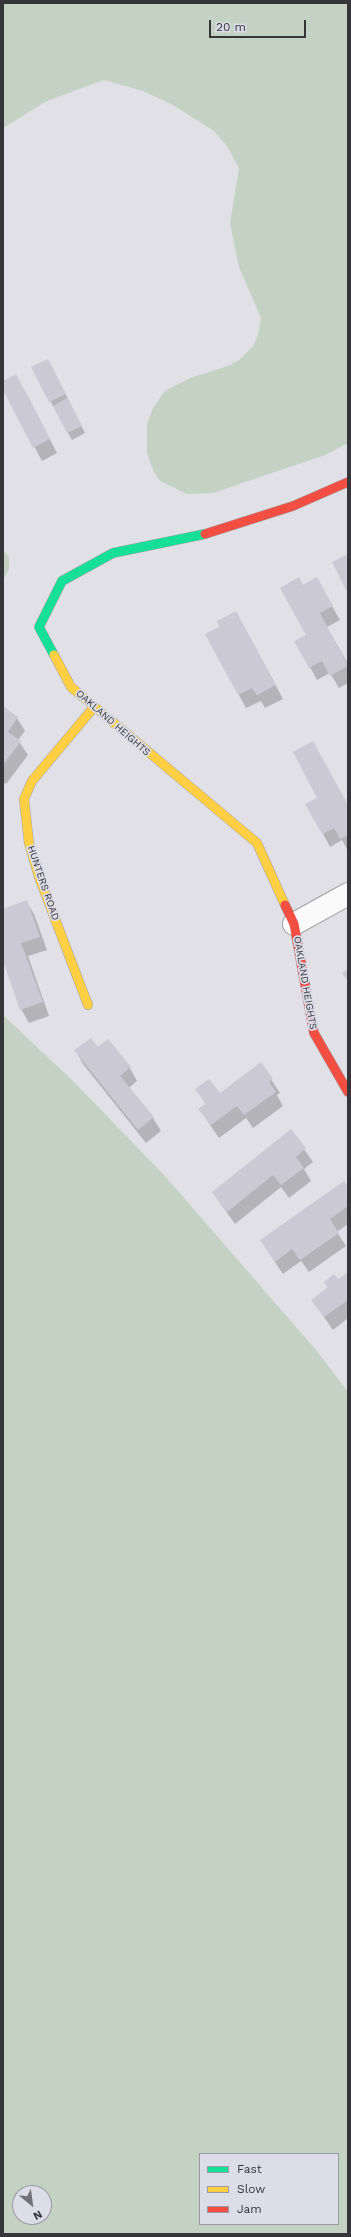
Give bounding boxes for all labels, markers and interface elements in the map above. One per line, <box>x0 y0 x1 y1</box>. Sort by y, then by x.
scale bar <box>211 12 308 38</box>
text: 20 m <box>216 20 246 34</box>
street label: OAKLAND HEIGHTS <box>73 688 153 758</box>
street label: HUNTERS ROAD <box>25 844 61 922</box>
street label: OAKLAND HEIGHTS <box>291 935 319 1031</box>
legend <box>199 2153 339 2225</box>
text: Fast <box>237 2162 262 2176</box>
text: Slow <box>237 2182 265 2196</box>
north arrow <box>12 2185 52 2225</box>
text: Jam <box>237 2202 262 2216</box>
text: N <box>31 2207 44 2223</box>

